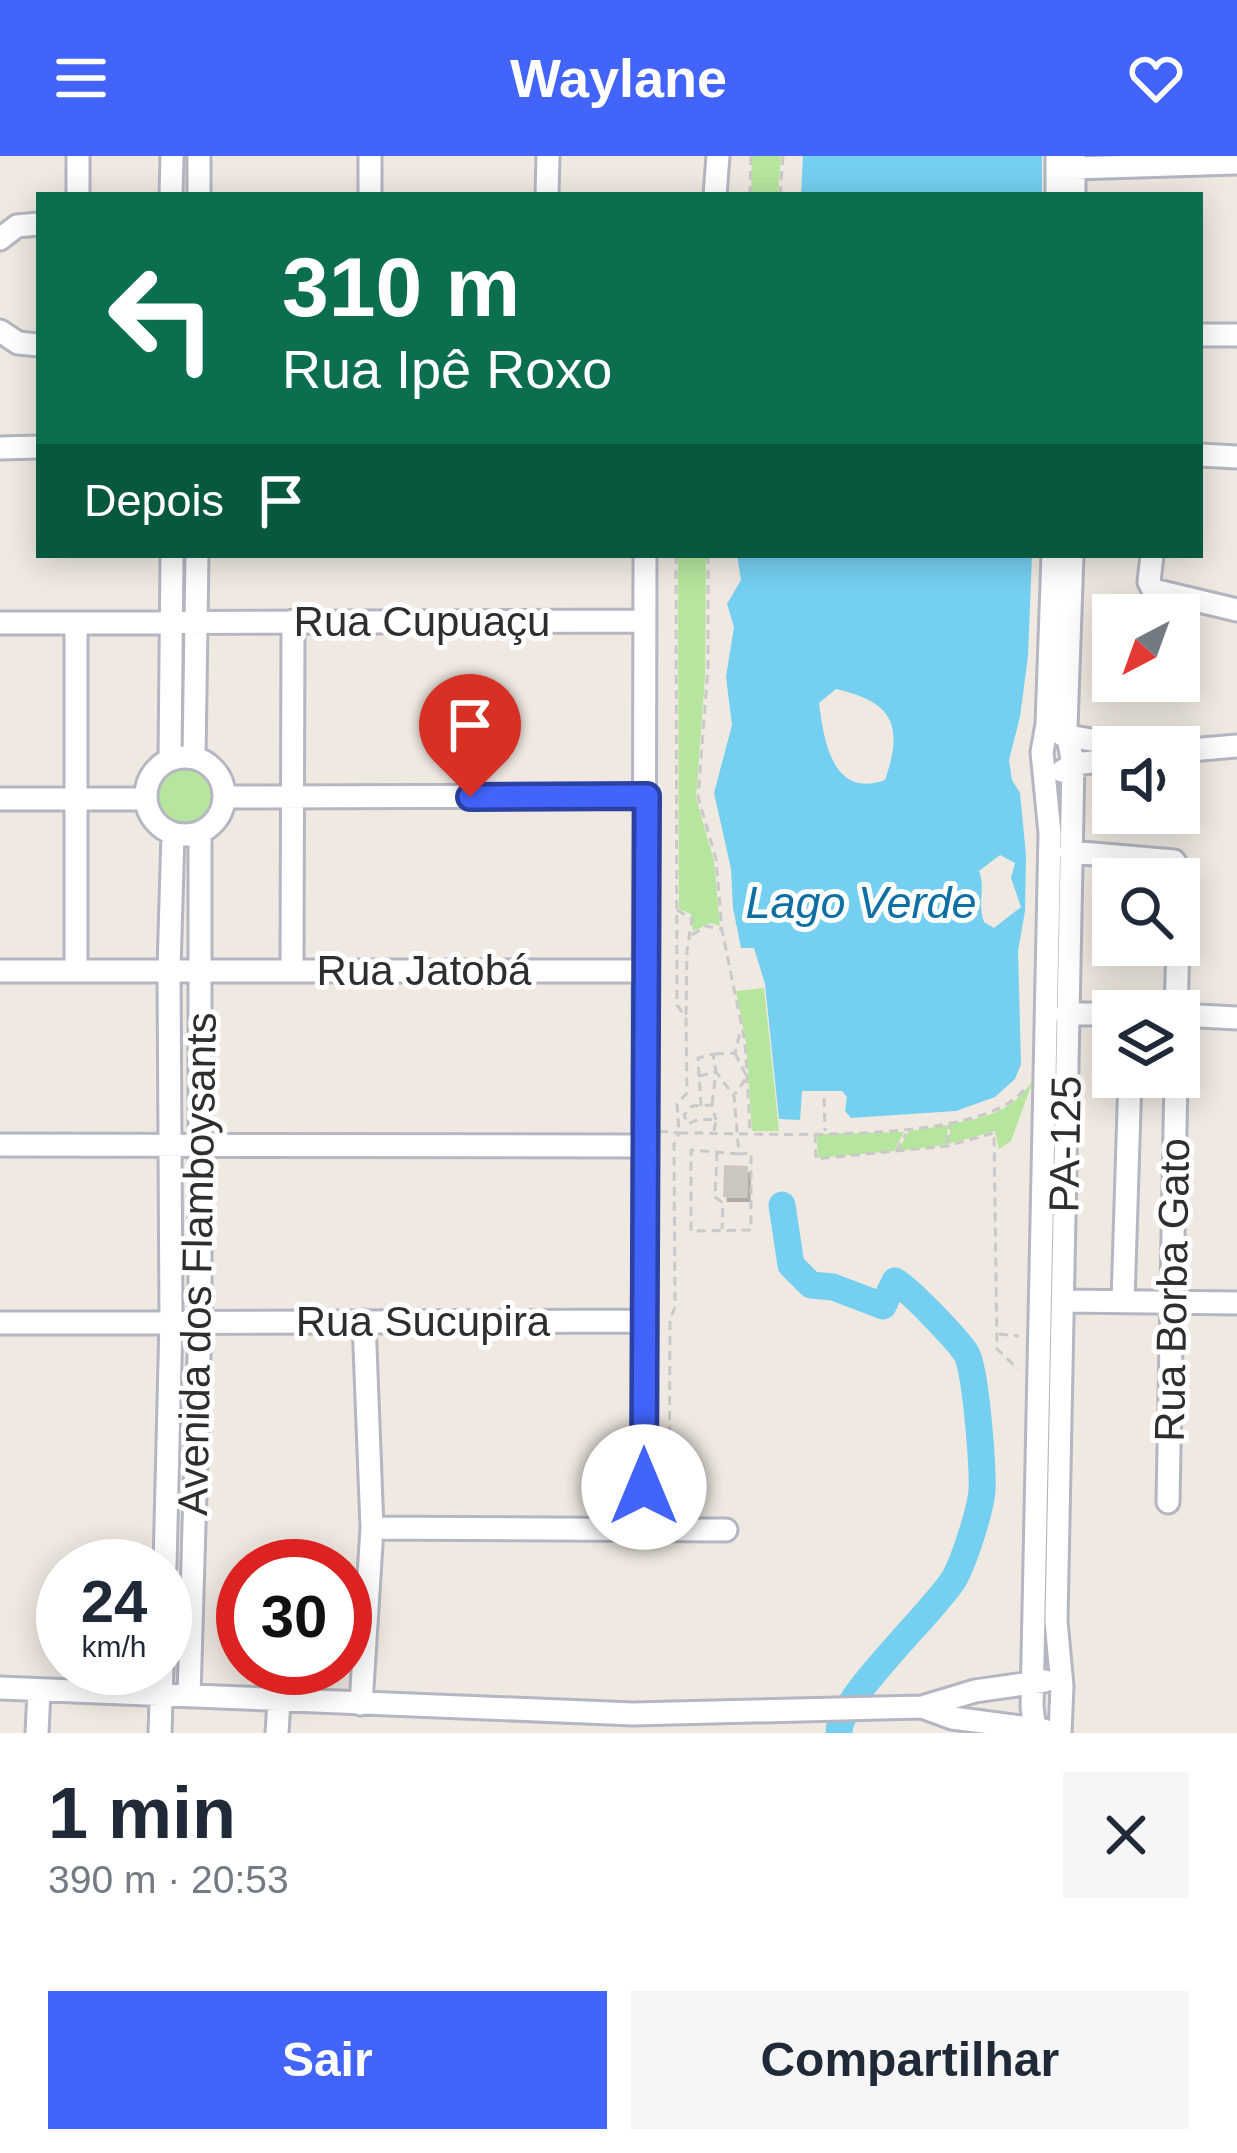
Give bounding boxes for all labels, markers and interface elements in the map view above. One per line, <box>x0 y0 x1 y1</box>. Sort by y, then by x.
icon: menu <box>48 45 114 111</box>
icon: heart <box>1123 45 1189 111</box>
text: Waylane <box>510 48 727 108</box>
icon: left <box>84 240 240 396</box>
text: 310 m <box>282 240 520 334</box>
text: Rua Ipê Roxo <box>282 339 612 399</box>
icon: arrive <box>248 468 314 534</box>
text: Depois <box>84 475 224 526</box>
north arrow <box>1092 594 1200 702</box>
map controls <box>1092 594 1200 1098</box>
street label: Rua Cupuaçu <box>294 598 550 645</box>
pin <box>419 674 521 797</box>
icon: arrive <box>437 692 503 758</box>
button: sound <box>1092 726 1200 834</box>
button: search <box>1092 858 1200 966</box>
water label: Lago Verde <box>745 877 977 928</box>
street label: Rua Jatobá <box>317 947 532 994</box>
button: layers <box>1092 990 1200 1098</box>
street label: Avenida dos Flamboysants <box>169 1012 225 1516</box>
street label: PA-125 <box>1040 1075 1090 1213</box>
street label: Rua Borba Gato <box>1146 1138 1198 1442</box>
street label: Rua Sucupira <box>296 1298 551 1345</box>
position arrow <box>581 1424 707 1550</box>
speed limit sign: 30 <box>216 1539 372 1695</box>
text: 24 <box>81 1568 147 1635</box>
text: km/h <box>81 1630 147 1663</box>
button: close <box>1063 1772 1189 1898</box>
text: 1 min <box>48 1773 236 1853</box>
text: 390 m · 20:53 <box>48 1858 289 1901</box>
button: Sair <box>48 1991 607 2129</box>
button: Compartilhar <box>631 1991 1189 2129</box>

